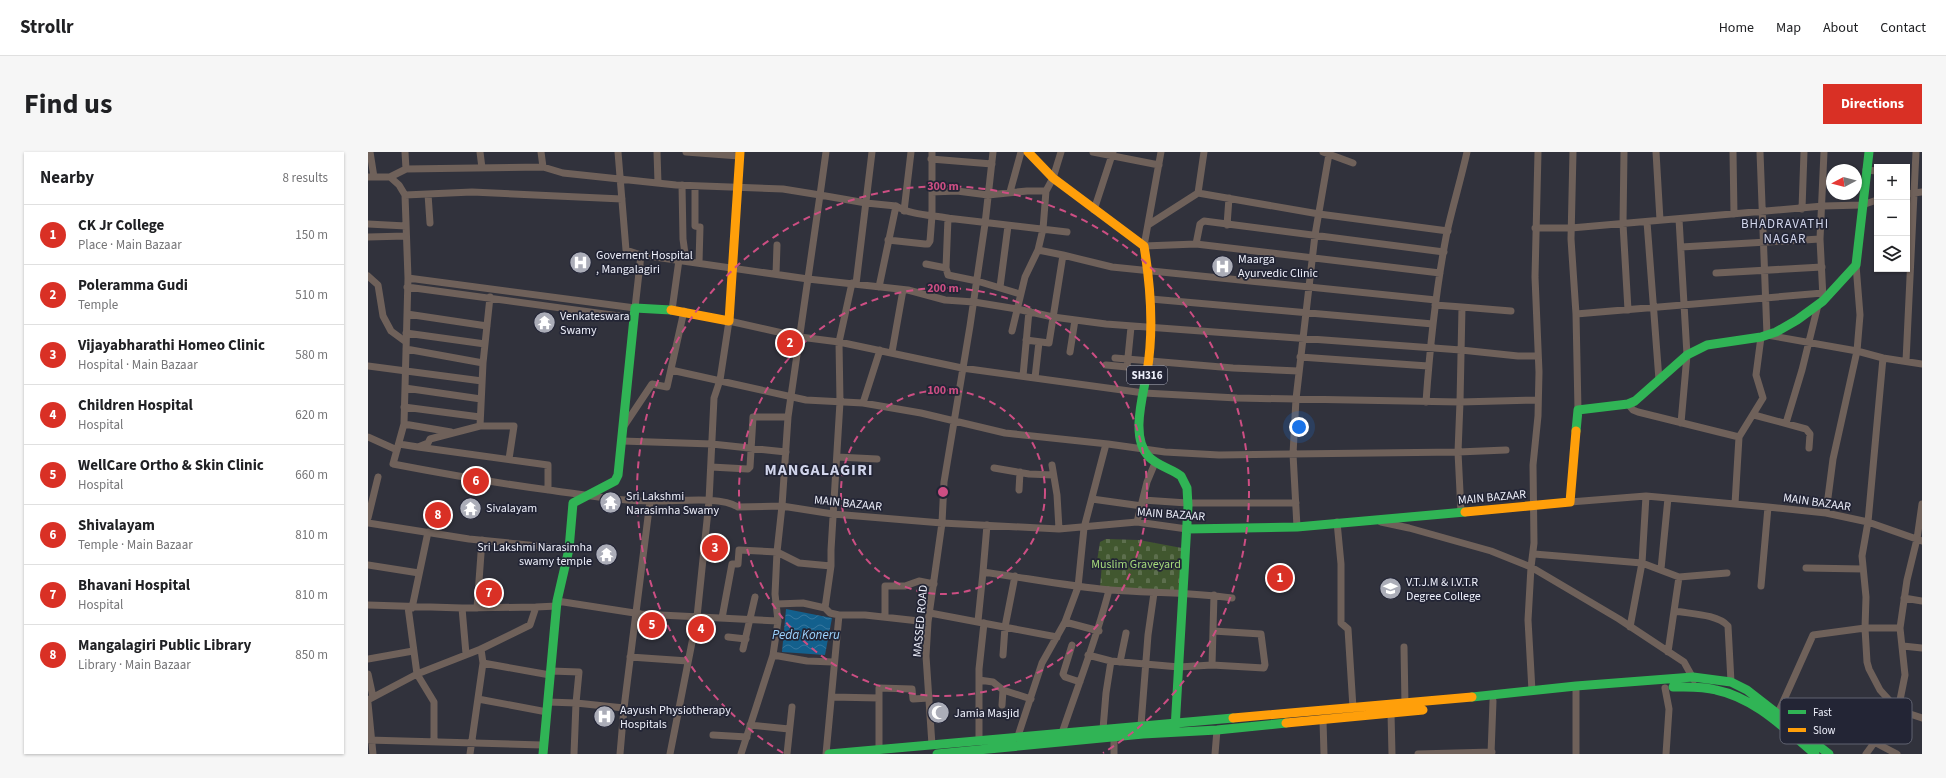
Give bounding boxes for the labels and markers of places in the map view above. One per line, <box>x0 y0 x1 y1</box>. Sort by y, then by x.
place label: Governent Hospital , Mangalagiri <box>596 247 693 278</box>
hospital icon: Governent Hospital , Mangalagiri <box>567 249 593 275</box>
place label: Maarga Ayurvedic Clinic <box>1238 251 1318 282</box>
hospital icon: Maarga Ayurvedic Clinic <box>1210 253 1236 279</box>
place label: Venkateswara Swamy <box>560 308 630 339</box>
temple icon: Venkateswara Swamy <box>532 310 558 336</box>
pin: 2 <box>777 328 803 358</box>
pin: 6 <box>463 466 489 496</box>
centre of rings <box>936 485 950 499</box>
place label: Sri Lakshmi Narasimha Swamy <box>626 488 720 519</box>
temple icon: Sri Lakshmi Narasimha Swamy <box>597 490 623 516</box>
temple icon: Sivalayam <box>458 495 484 521</box>
pin: 8 <box>425 500 451 530</box>
place label: Sivalayam <box>486 500 537 517</box>
pin: 3 <box>702 533 728 563</box>
place label: Sri Lakshmi Narasimha swamy temple <box>477 539 592 570</box>
temple icon: Sri Lakshmi Narasimha swamy temple <box>594 541 620 567</box>
pin: 1 <box>1267 563 1293 593</box>
place label: V.T.J.M & I.V.T.R Degree College <box>1406 574 1481 605</box>
school or university icon: V.T.J.M & I.V.T.R Degree College <box>1377 576 1403 602</box>
pin: 7 <box>476 578 502 608</box>
pin: 5 <box>639 610 665 640</box>
pin: 4 <box>688 614 714 644</box>
mosque icon: Jamia Masjid <box>925 700 951 726</box>
place label: Aayush Physiotherapy Hospitals <box>620 702 731 733</box>
hospital icon: Aayush Physiotherapy Hospitals <box>592 704 618 730</box>
place label: Jamia Masjid <box>954 705 1020 722</box>

